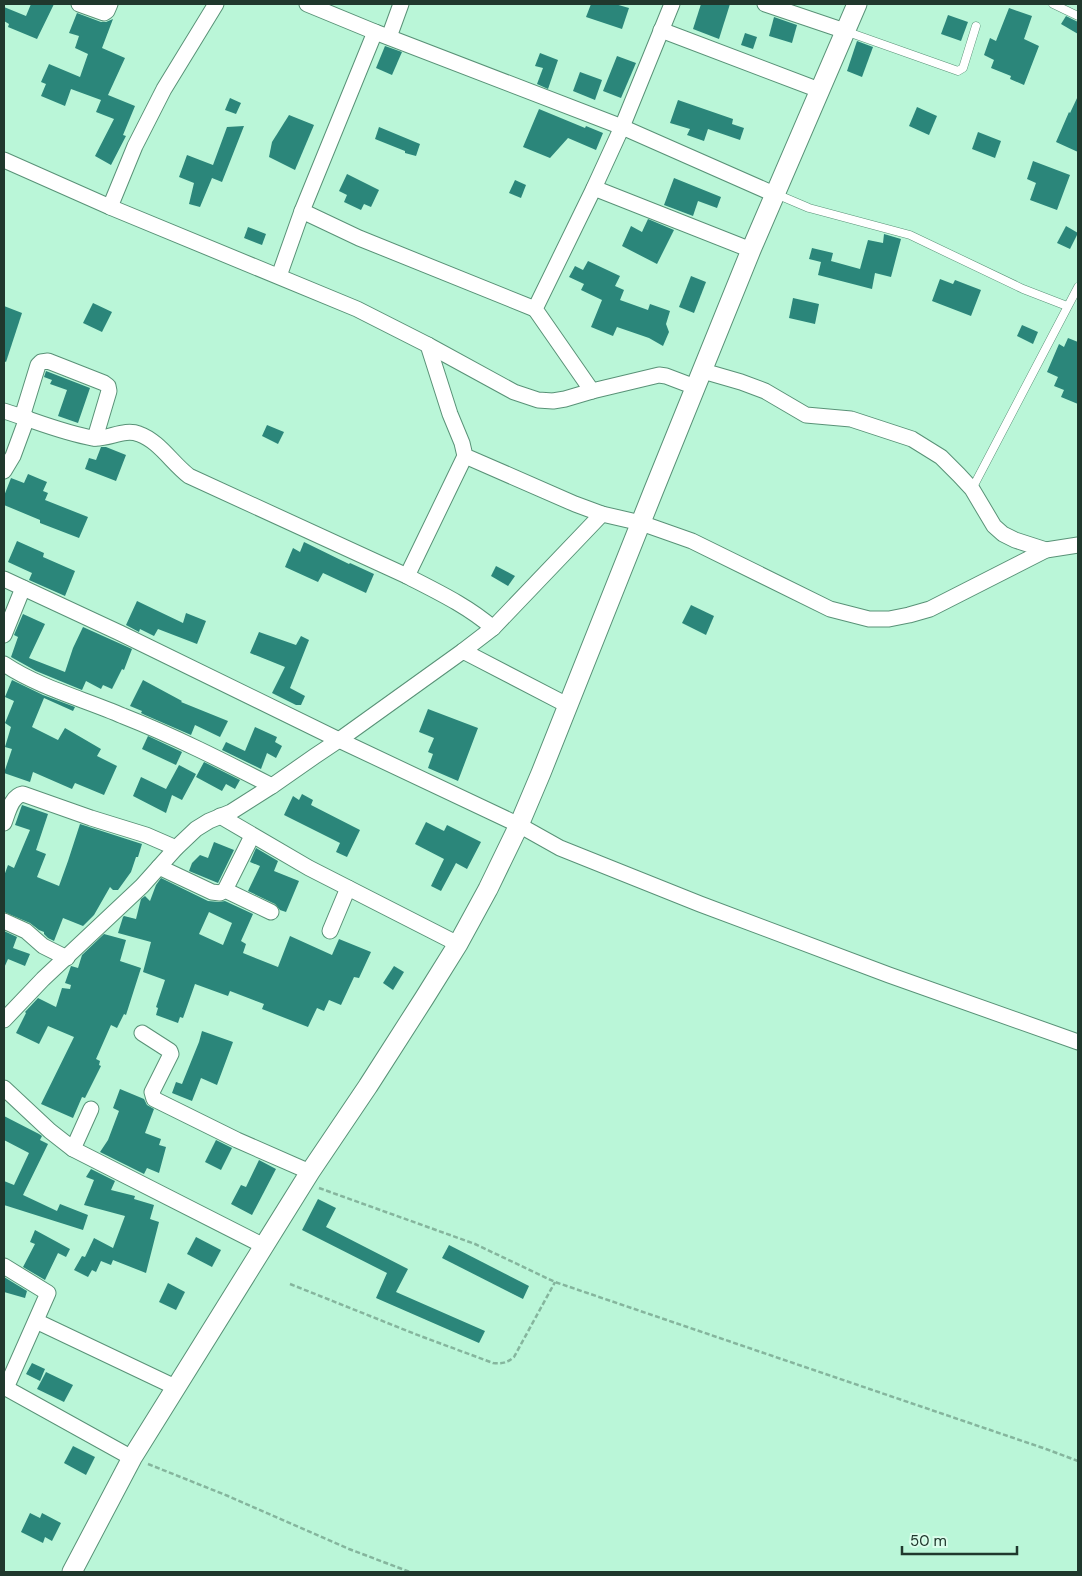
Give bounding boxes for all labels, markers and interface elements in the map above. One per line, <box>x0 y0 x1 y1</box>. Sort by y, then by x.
scale bar <box>902 1524 1017 1556</box>
text: 50 m <box>910 1531 947 1551</box>

